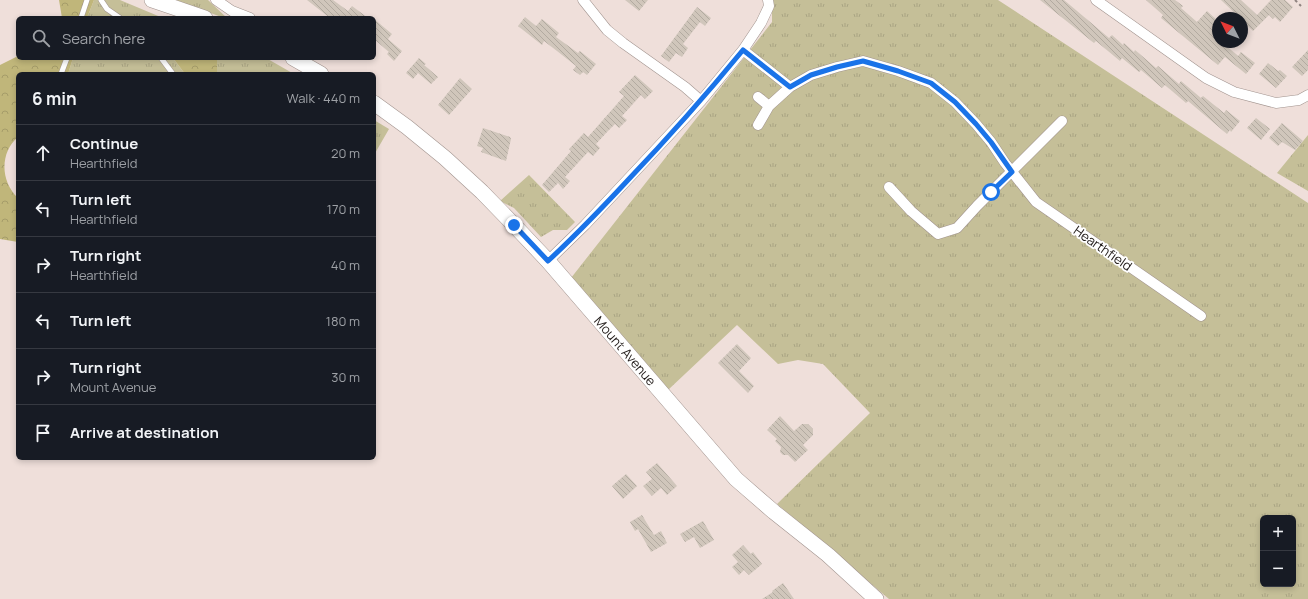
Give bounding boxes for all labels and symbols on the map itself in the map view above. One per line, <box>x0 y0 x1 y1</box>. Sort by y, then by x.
north arrow <box>1212 12 1248 48</box>
route start <box>982 183 1000 201</box>
route end <box>505 216 523 234</box>
street label: Hearthfield <box>1070 221 1136 275</box>
street label: Mount Avenue <box>590 312 661 390</box>

